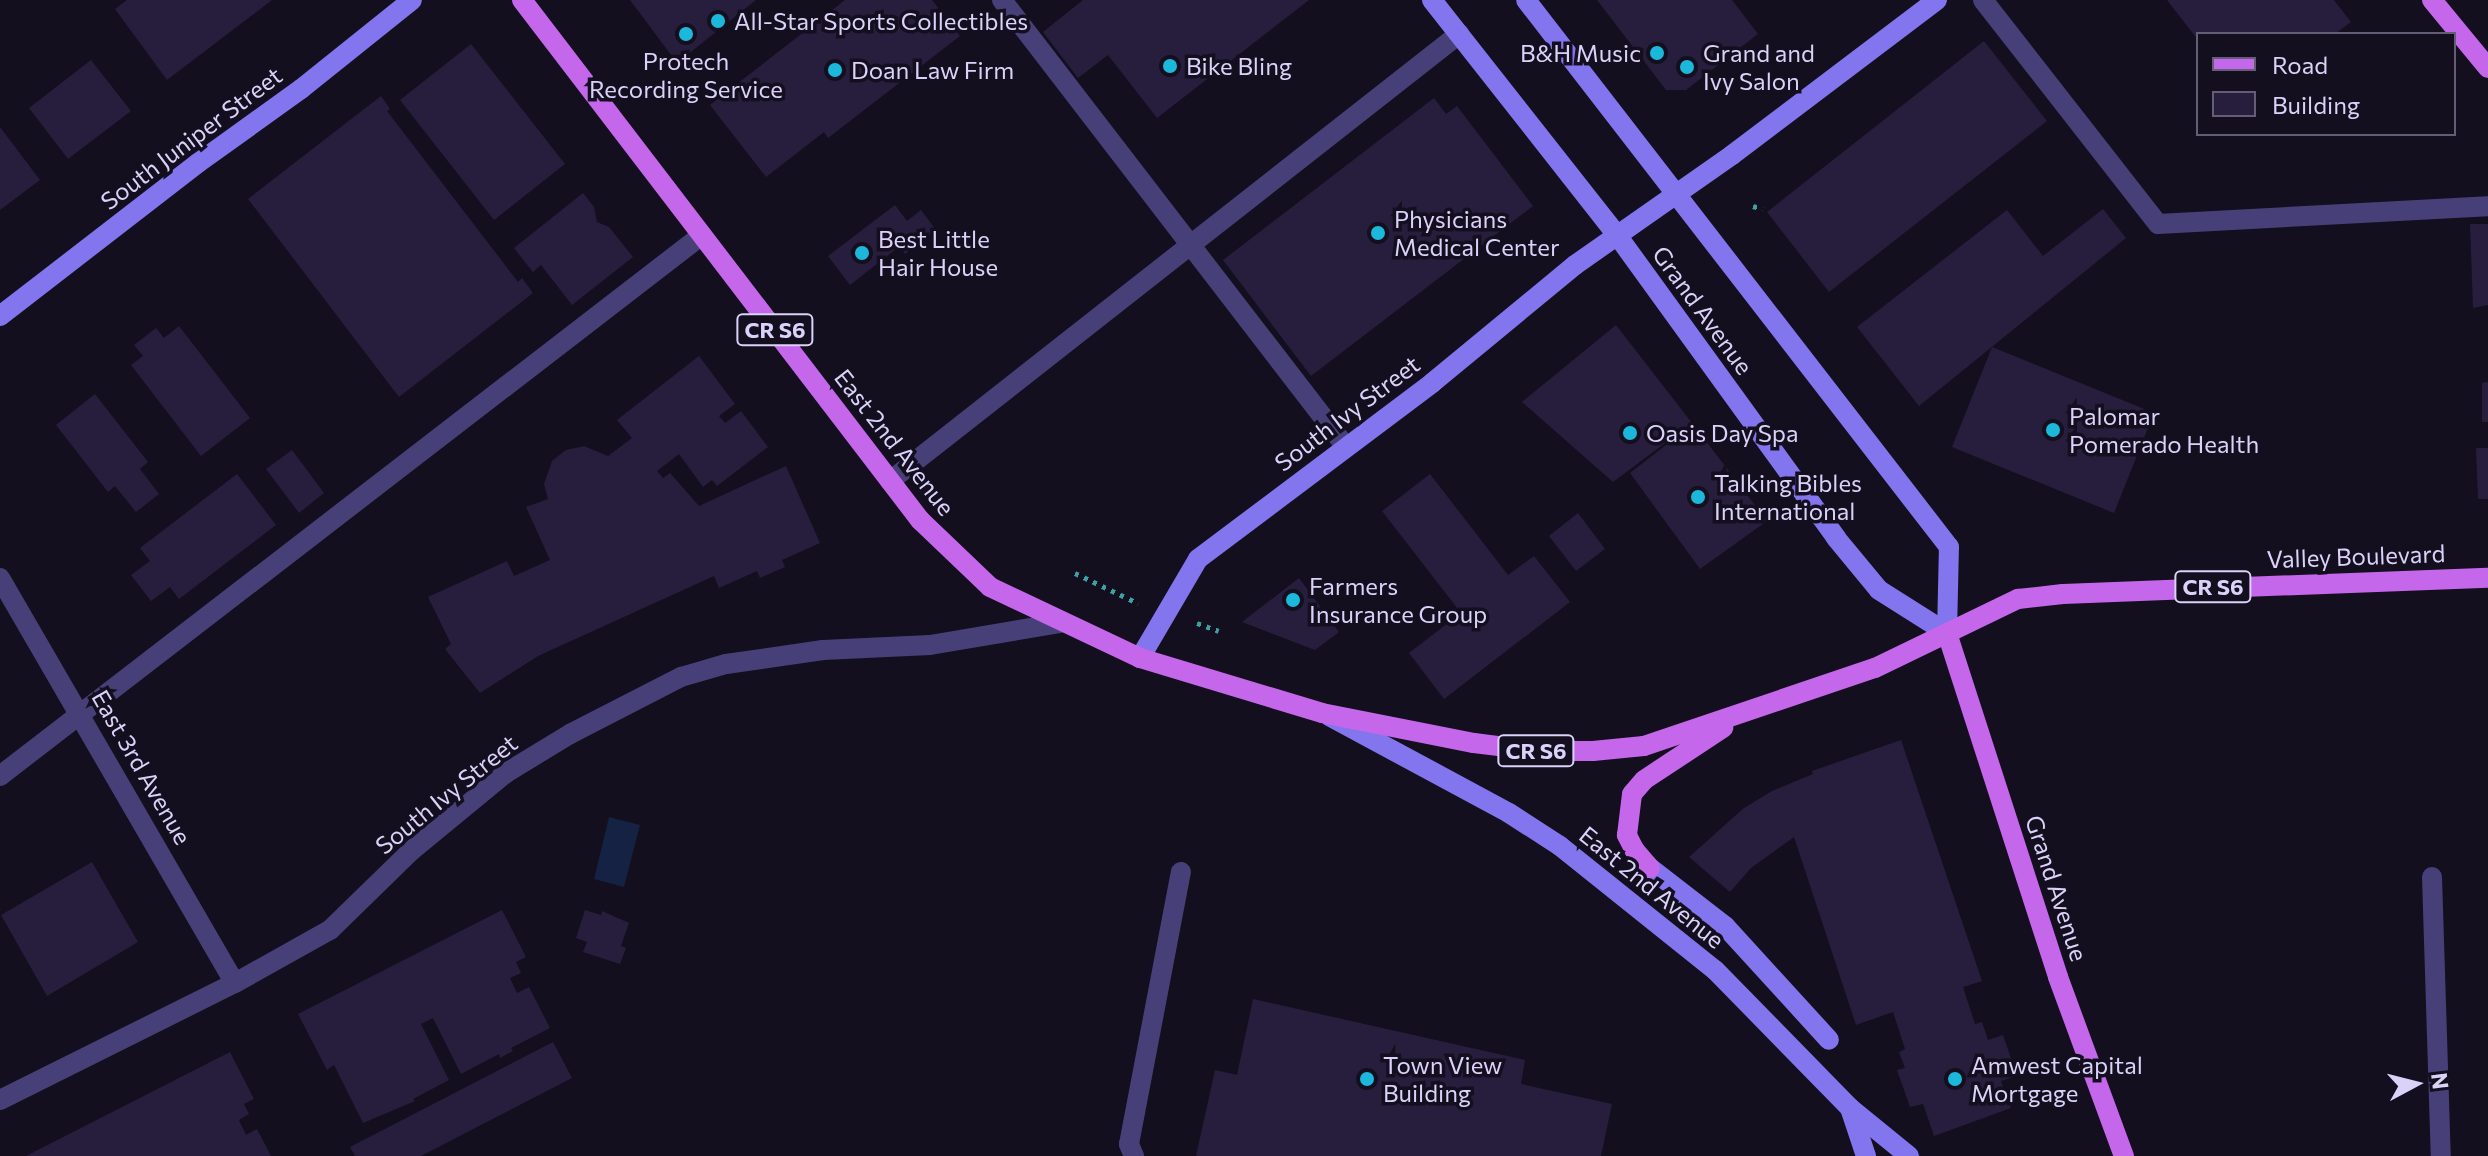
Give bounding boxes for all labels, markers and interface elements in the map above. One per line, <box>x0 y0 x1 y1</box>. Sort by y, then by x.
place label: All-Star Sports Collectibles <box>734 7 1028 35</box>
marker: All-Star Sports Collectibles <box>709 12 727 30</box>
marker: Protech Recording Service <box>677 25 695 43</box>
legend <box>2196 32 2456 136</box>
place label: B&H Music <box>1520 39 1641 67</box>
place label: Grand and Ivy Salon <box>1703 39 1815 95</box>
marker: B&H Music <box>1648 44 1666 62</box>
place label: Protech Recording Service <box>589 47 783 103</box>
text: Road <box>2272 50 2328 79</box>
place label: Bike Bling <box>1186 52 1292 80</box>
place label: Doan Law Firm <box>851 56 1014 84</box>
marker: Bike Bling <box>1161 57 1179 75</box>
marker: Grand and Ivy Salon <box>1678 58 1696 76</box>
street label: South Juniper Street <box>95 61 287 215</box>
marker: Doan Law Firm <box>826 61 844 79</box>
text: Building <box>2272 90 2360 119</box>
place label: Physicians Medical Center <box>1394 205 1559 261</box>
marker: Physicians Medical Center <box>1369 224 1387 242</box>
place label: Best Little Hair House <box>878 225 998 281</box>
street label: Grand Avenue <box>1647 240 1759 380</box>
marker: Best Little Hair House <box>853 244 871 262</box>
road number: CR S6 <box>735 312 815 348</box>
street label: South Ivy Street <box>1269 349 1425 477</box>
street label: East 2nd Avenue <box>829 363 961 521</box>
place label: Palomar Pomerado Health <box>2069 402 2259 458</box>
place label: Oasis Day Spa <box>1646 419 1799 447</box>
marker: Palomar Pomerado Health <box>2044 421 2062 439</box>
marker: Oasis Day Spa <box>1621 424 1639 442</box>
place label: Talking Bibles International <box>1714 469 1862 525</box>
marker: Talking Bibles International <box>1689 488 1707 506</box>
street label: Valley Boulevard <box>2266 538 2446 574</box>
road number: CR S6 <box>2173 569 2253 605</box>
place label: Farmers Insurance Group <box>1309 572 1487 628</box>
marker: Farmers Insurance Group <box>1284 591 1302 609</box>
street label: East 3rd Avenue <box>86 685 198 849</box>
street label: South Ivy Street <box>369 728 523 860</box>
road number: CR S6 <box>1496 733 1576 769</box>
street label: Grand Avenue <box>2020 811 2094 965</box>
street label: East 2nd Avenue <box>1574 820 1730 954</box>
north arrow <box>2376 1044 2456 1124</box>
place label: Town View Building <box>1383 1051 1502 1107</box>
place label: Amwest Capital Mortgage <box>1971 1051 2143 1107</box>
marker: Town View Building <box>1358 1070 1376 1088</box>
marker: Amwest Capital Mortgage <box>1946 1070 1964 1088</box>
text: N <box>2426 1071 2455 1091</box>

